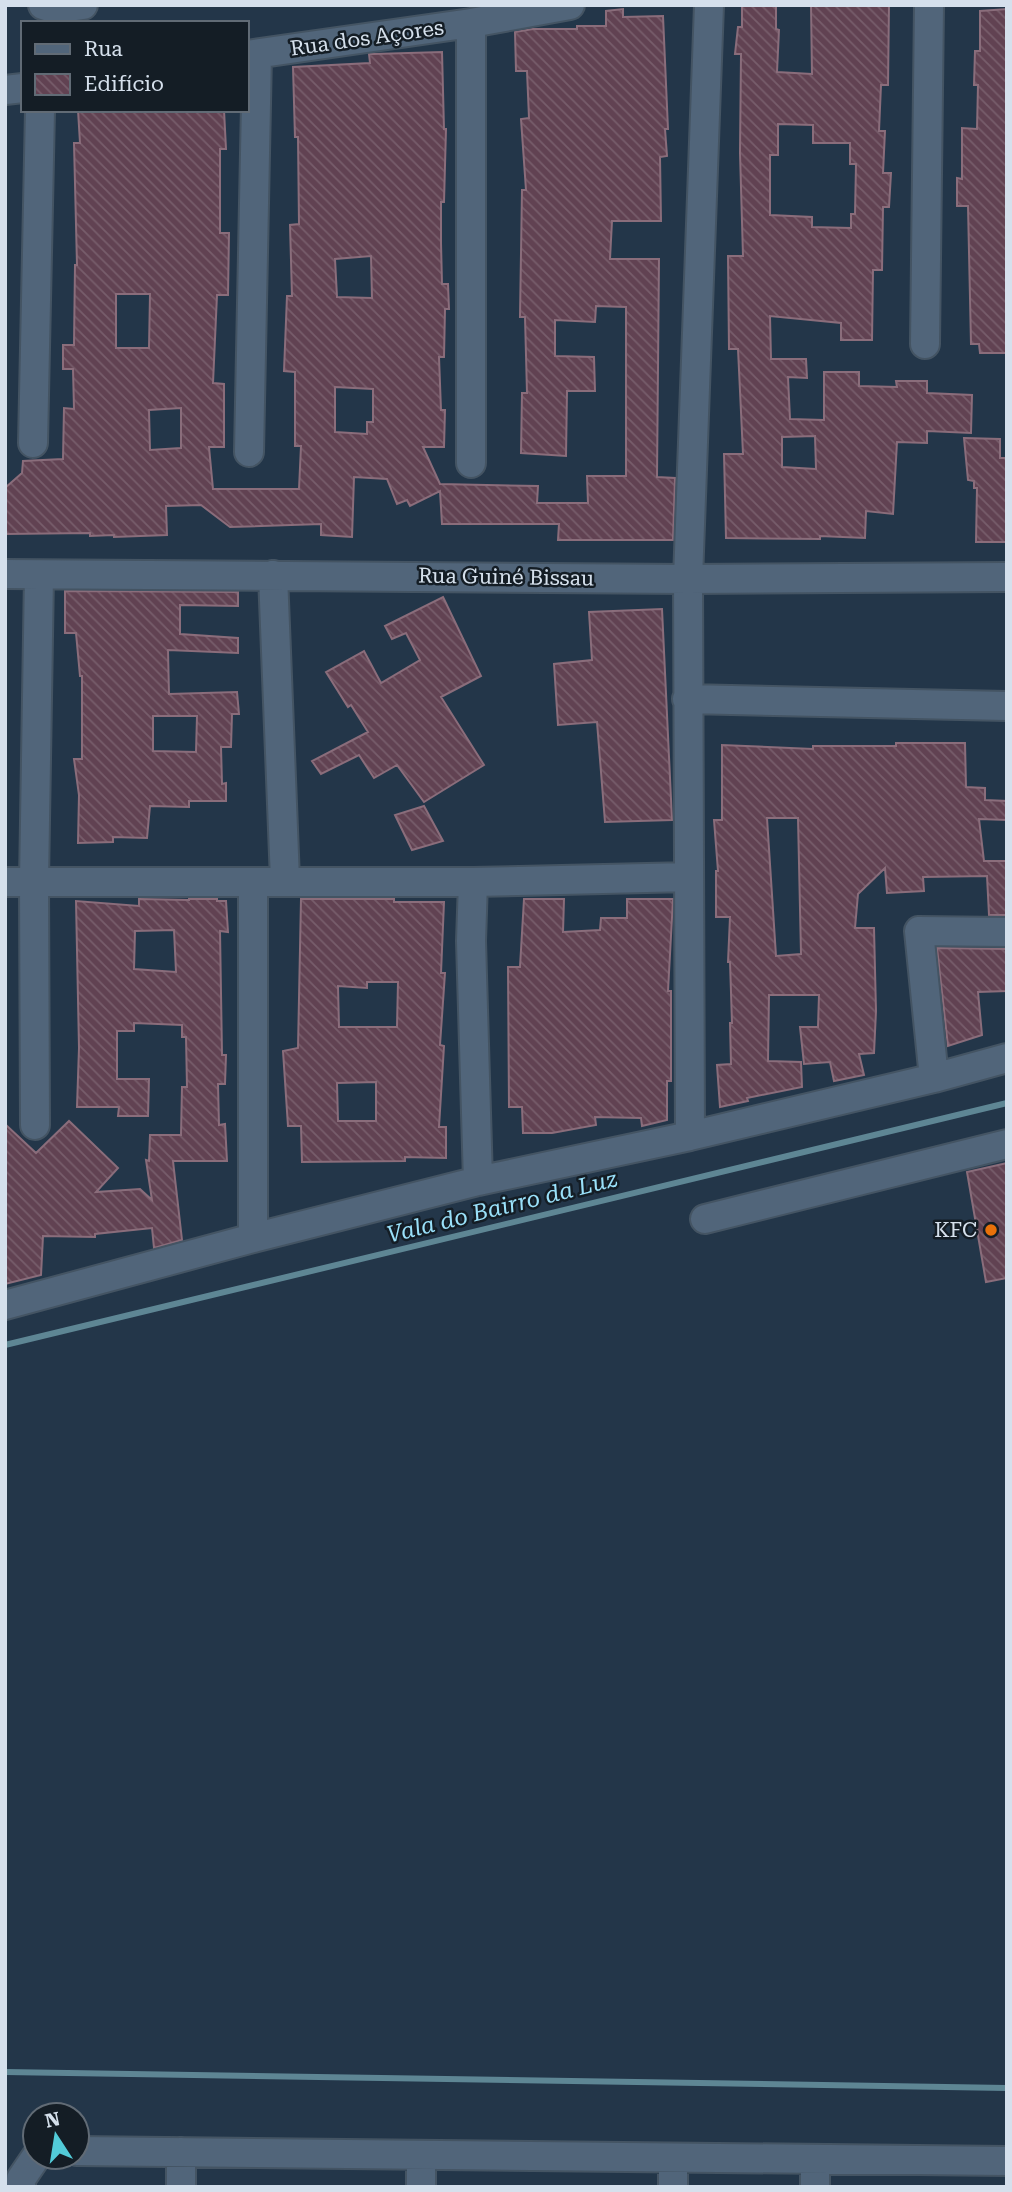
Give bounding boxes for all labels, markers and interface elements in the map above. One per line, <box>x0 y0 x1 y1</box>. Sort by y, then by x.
street label: Rua dos Açores <box>289 15 445 61</box>
legend <box>21 21 248 112</box>
text: Rua <box>84 37 123 61</box>
text: Edifício <box>84 72 164 96</box>
street label: Rua Guiné Bissau <box>418 563 594 591</box>
water label: Vala do Bairro da Luz <box>384 1165 621 1249</box>
place label: KFC <box>934 1218 977 1242</box>
marker: KFC <box>983 1222 999 1238</box>
north arrow <box>21 2101 91 2171</box>
text: N <box>43 2107 62 2133</box>

